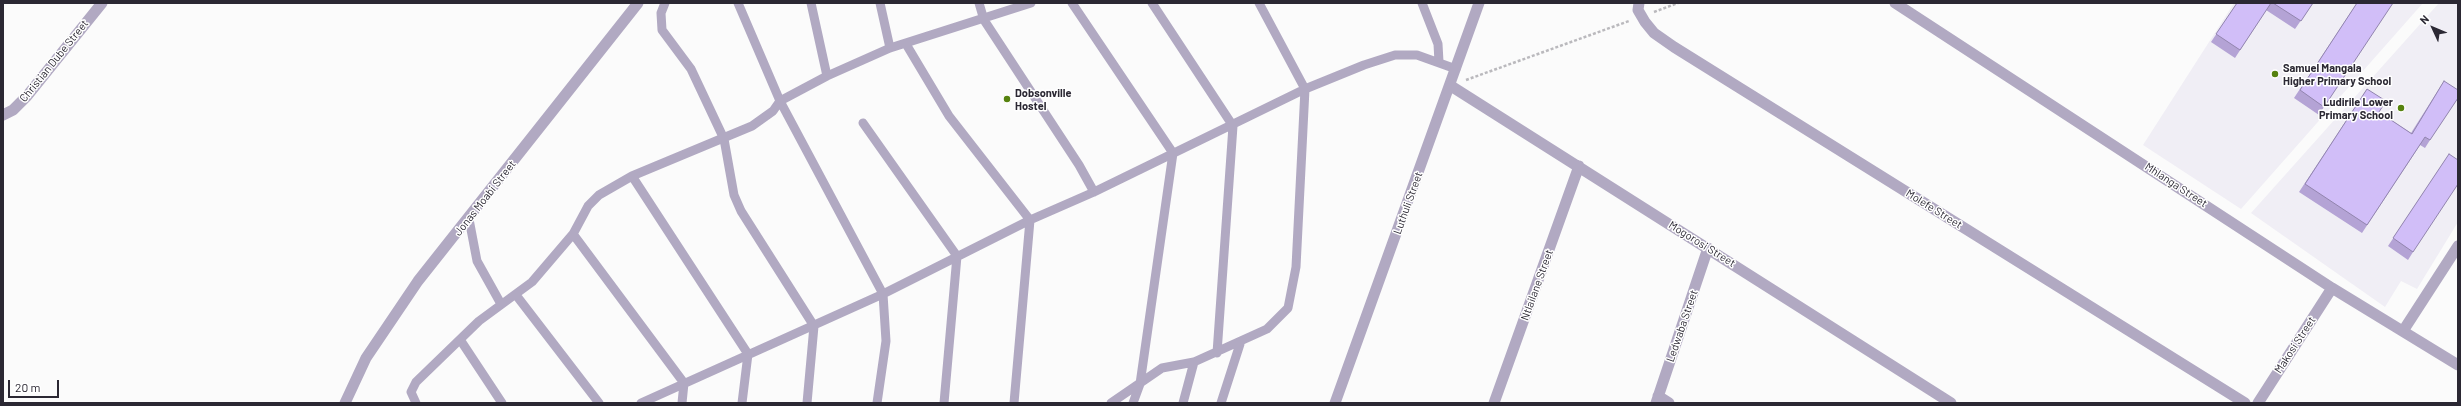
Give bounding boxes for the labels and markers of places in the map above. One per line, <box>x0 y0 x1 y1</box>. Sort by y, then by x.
place label: Samuel Mangala Higher Primary School <box>2283 61 2391 87</box>
marker: Samuel Mangala Higher Primary School <box>2270 69 2280 79</box>
place label: Dobsonville Hostel <box>1015 86 1071 112</box>
marker: Dobsonville Hostel <box>1002 94 1012 104</box>
place label: Ludirile Lower Primary School <box>2319 95 2393 121</box>
marker: Ludirile Lower Primary School <box>2396 103 2406 113</box>

